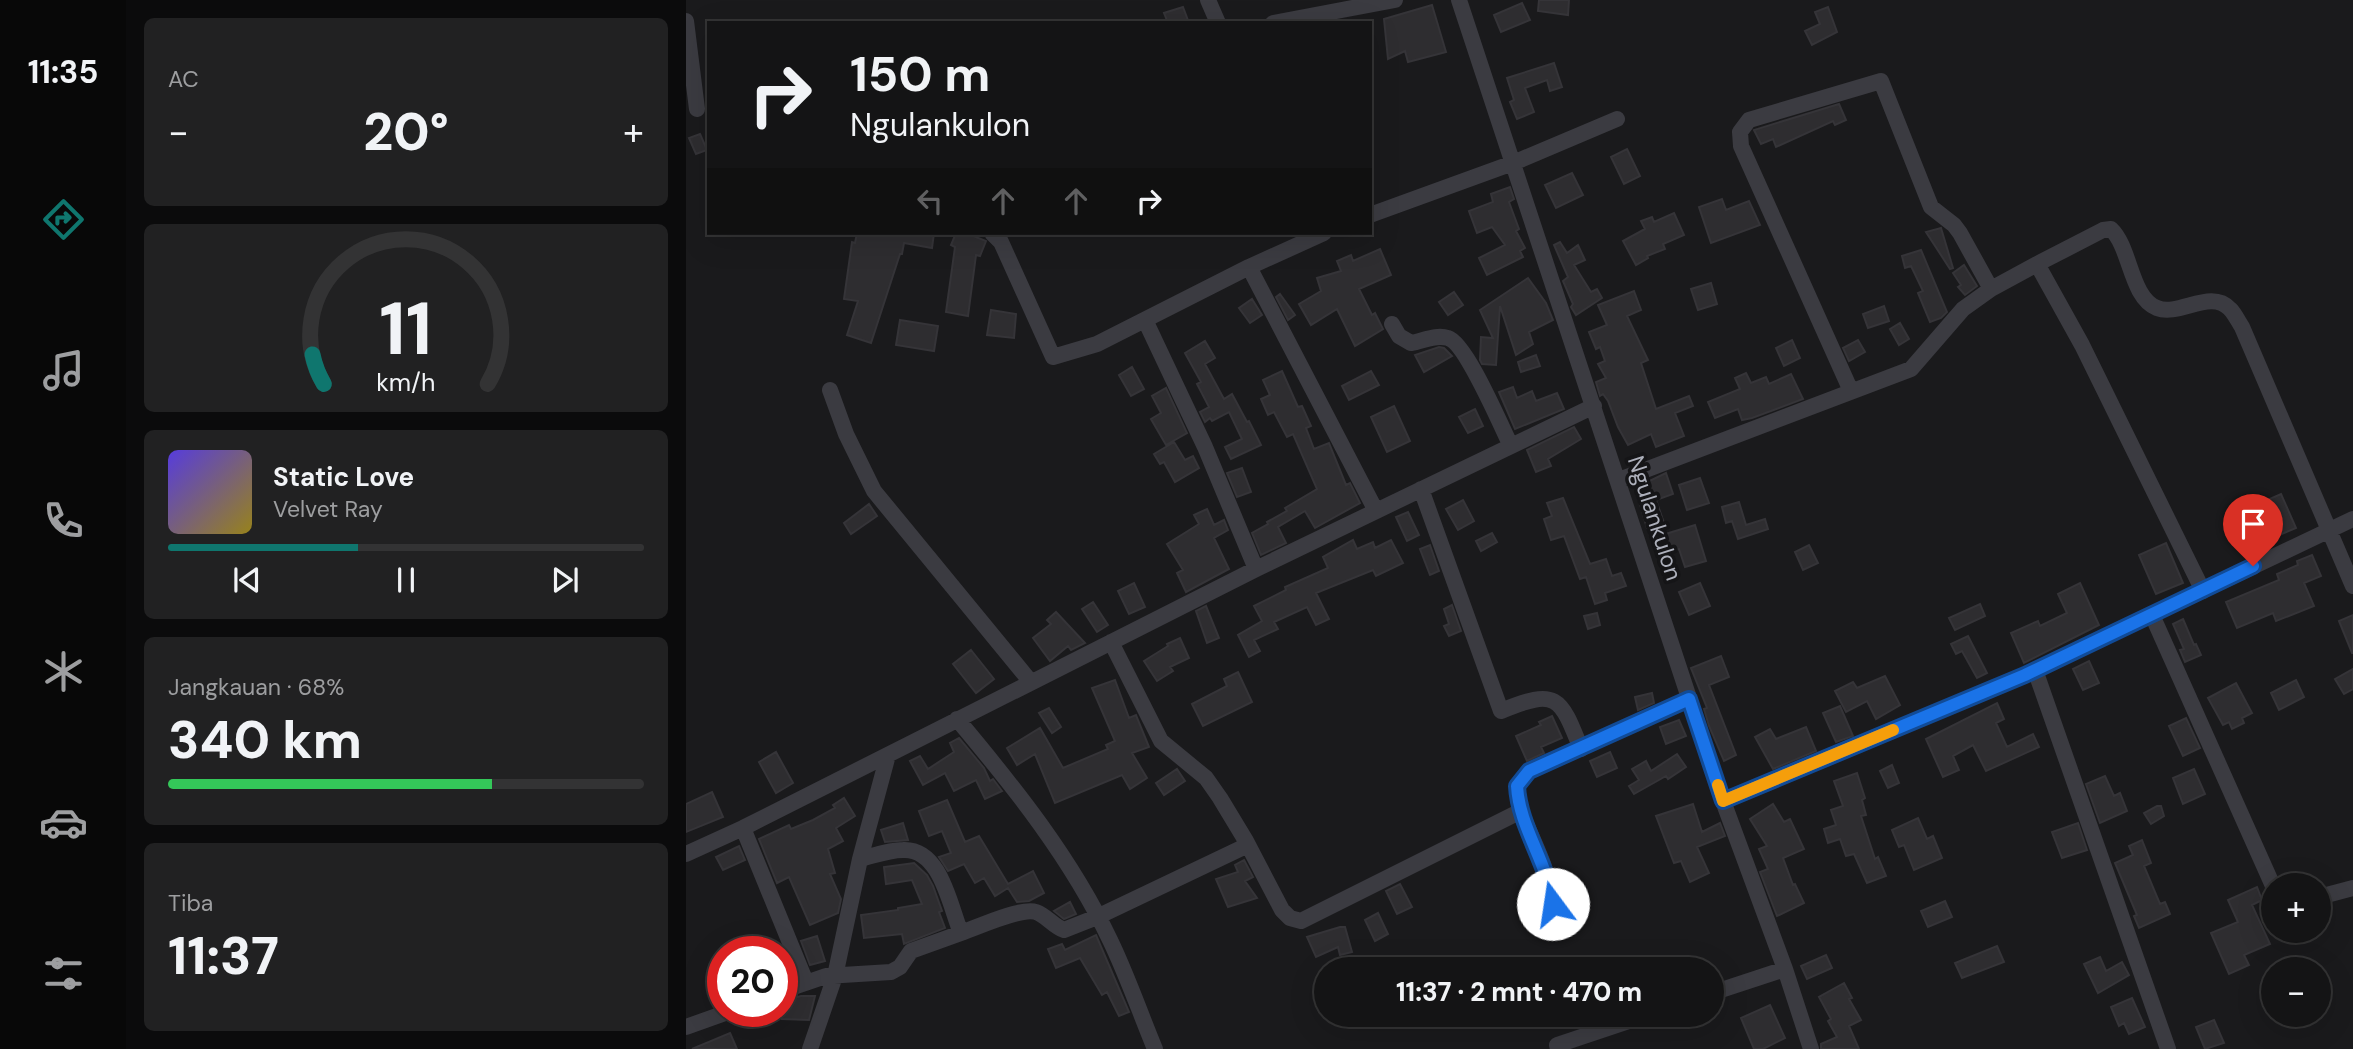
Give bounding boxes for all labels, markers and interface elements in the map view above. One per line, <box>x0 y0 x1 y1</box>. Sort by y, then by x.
text: 150 m <box>850 42 990 106</box>
icon: right <box>735 49 826 140</box>
text: 11:35 <box>28 51 98 93</box>
text: AC <box>168 64 199 94</box>
text: 20° <box>363 98 449 166</box>
text: Ngulankulon <box>850 104 1030 146</box>
text: − <box>168 107 189 157</box>
text: + <box>623 107 644 157</box>
icon: left <box>911 182 949 220</box>
icon: ahead <box>984 182 1022 220</box>
icon: ahead <box>1057 182 1095 220</box>
icon: right <box>1130 182 1168 220</box>
icon: directions <box>39 195 88 244</box>
text: 11 <box>380 283 433 378</box>
icon: music <box>39 346 88 395</box>
text: km/h <box>376 366 436 399</box>
street label: Ngulankulon <box>1621 452 1689 584</box>
text: Static Love <box>273 460 414 494</box>
text: Velvet Ray <box>273 494 383 524</box>
pin <box>2223 494 2283 566</box>
icon: phone <box>39 496 88 545</box>
icon: arrive <box>2234 505 2272 543</box>
icon: previous <box>228 561 266 599</box>
icon: pause <box>387 561 425 599</box>
icon: next <box>546 561 584 599</box>
icon: climate <box>39 647 88 696</box>
text: Jangkauan · 68% <box>168 672 344 702</box>
text: 340 km <box>168 706 362 774</box>
icon: car <box>39 798 88 847</box>
position arrow <box>1516 867 1590 941</box>
map controls <box>2261 873 2331 1027</box>
button: + <box>2261 873 2331 943</box>
text: Tiba <box>168 888 213 918</box>
text: 11:37 <box>168 922 279 990</box>
speed limit sign: 20 <box>707 936 798 1027</box>
icon: filters <box>39 949 88 998</box>
button: − <box>2261 957 2331 1027</box>
text: 11:37 · 2 mnt · 470 m <box>1396 975 1642 1009</box>

